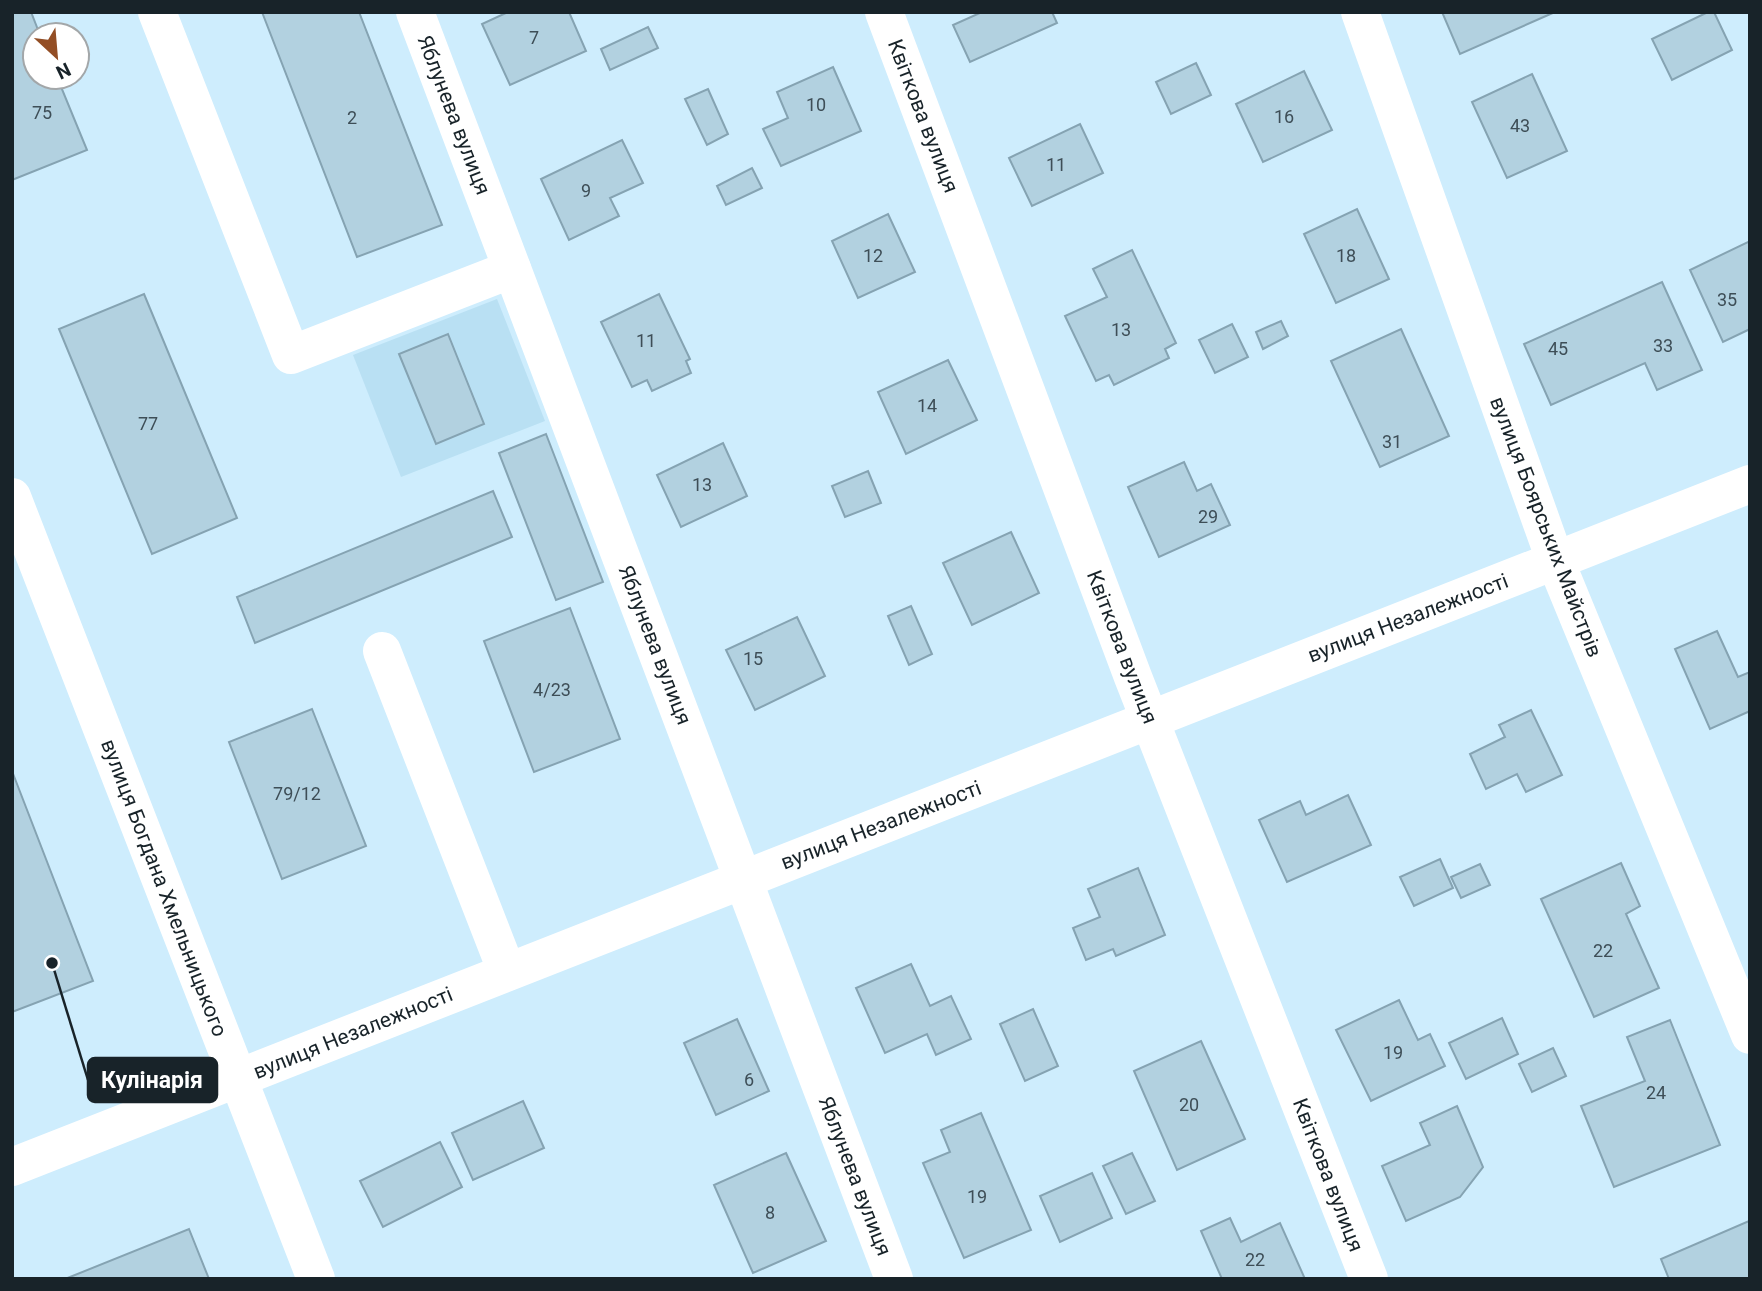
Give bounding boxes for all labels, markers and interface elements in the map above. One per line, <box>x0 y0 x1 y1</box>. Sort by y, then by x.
north arrow <box>21 21 91 91</box>
house number: 7 <box>529 27 539 48</box>
street label: Яблунева вулиця <box>413 32 495 198</box>
street label: Квіткова вулиця <box>883 36 963 196</box>
text: N <box>52 58 74 84</box>
house number: 10 <box>806 94 826 115</box>
house number: 75 <box>32 102 52 123</box>
house number: 16 <box>1274 106 1294 127</box>
house number: 2 <box>347 107 357 128</box>
house number: 43 <box>1510 115 1530 136</box>
house number: 11 <box>1046 154 1066 175</box>
house number: 9 <box>581 180 591 201</box>
house number: 12 <box>863 245 883 266</box>
house number: 18 <box>1336 245 1356 266</box>
house number: 35 <box>1717 289 1737 310</box>
house number: 13 <box>1111 319 1131 340</box>
house number: 11 <box>636 330 656 351</box>
house number: 33 <box>1653 335 1673 356</box>
house number: 45 <box>1548 338 1568 359</box>
street label: вулиця Боярських Майстрів <box>1485 393 1607 661</box>
house number: 14 <box>917 395 937 416</box>
house number: 77 <box>138 413 158 434</box>
house number: 31 <box>1382 431 1402 452</box>
house number: 13 <box>692 474 712 495</box>
house number: 29 <box>1198 506 1218 527</box>
street label: Яблунева вулиця <box>614 562 696 728</box>
street label: Квіткова вулиця <box>1082 567 1162 727</box>
street label: вулиця Незалежності <box>1304 569 1512 667</box>
house number: 15 <box>743 648 763 669</box>
house number: 4/23 <box>533 679 571 700</box>
street label: вулиця Богдана Хмельницького <box>96 736 232 1040</box>
street label: вулиця Незалежності <box>777 776 985 874</box>
house number: 79/12 <box>273 783 321 804</box>
house number: 22 <box>1593 940 1613 961</box>
street label: вулиця Незалежності <box>250 982 456 1084</box>
house number: 19 <box>1383 1042 1403 1063</box>
callout: Кулінарія <box>88 1058 217 1102</box>
text: Кулінарія <box>101 1067 203 1094</box>
house number: 6 <box>744 1069 754 1090</box>
house number: 24 <box>1646 1082 1666 1103</box>
street label: Яблунева вулиця <box>814 1093 896 1259</box>
house number: 20 <box>1179 1094 1199 1115</box>
street label: Квіткова вулиця <box>1288 1095 1368 1255</box>
house number: 19 <box>967 1186 987 1207</box>
house number: 8 <box>765 1202 775 1223</box>
house number: 22 <box>1245 1249 1265 1270</box>

